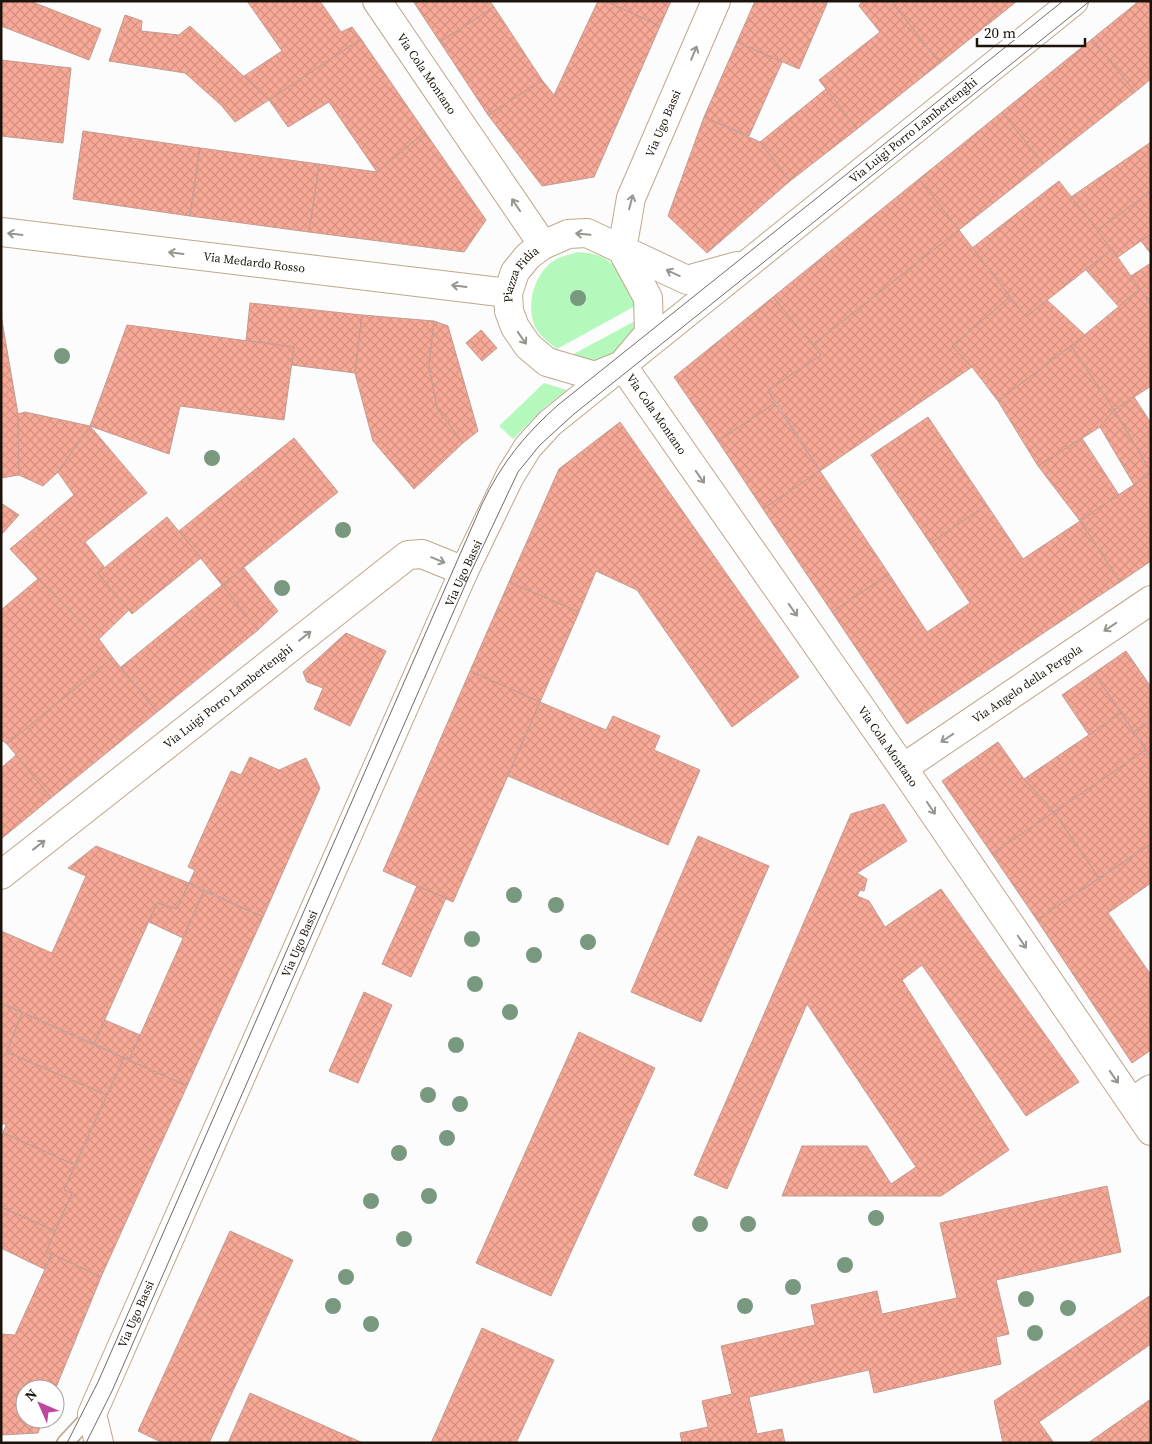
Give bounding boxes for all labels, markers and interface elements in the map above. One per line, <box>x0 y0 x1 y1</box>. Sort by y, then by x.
scale bar <box>977 15 1084 47</box>
text: 20 m <box>984 22 1016 43</box>
street label: Via Cola Montano <box>393 30 460 118</box>
one-way arrow <box>690 46 700 61</box>
street label: Via Luigi Porro Lambertenghi <box>846 74 981 187</box>
street label: Via Ugo Bassi <box>642 87 685 159</box>
one-way arrow <box>627 195 636 211</box>
one-way arrow <box>510 198 520 212</box>
one-way arrow <box>7 229 23 239</box>
one-way arrow <box>576 230 592 239</box>
street label: Piazza Fidia <box>500 242 543 303</box>
one-way arrow <box>169 248 185 258</box>
street label: Via Medardo Rosso <box>202 248 306 277</box>
one-way arrow <box>666 268 681 278</box>
one-way arrow <box>452 281 468 291</box>
one-way arrow <box>517 331 527 345</box>
street label: Via Cola Montano <box>623 371 690 458</box>
one-way arrow <box>695 470 705 484</box>
street label: Via Ugo Bassi <box>441 537 486 609</box>
one-way arrow <box>430 556 445 565</box>
one-way arrow <box>788 603 798 617</box>
one-way arrow <box>1104 622 1118 632</box>
one-way arrow <box>298 631 311 642</box>
street label: Via Luigi Porro Lambertenghi <box>160 640 296 752</box>
street label: Via Angelo della Pergola <box>969 640 1086 727</box>
street label: Via Cola Montano <box>854 703 922 790</box>
one-way arrow <box>940 733 954 743</box>
one-way arrow <box>926 801 936 815</box>
one-way arrow <box>33 840 46 851</box>
street label: Via Ugo Bassi <box>278 907 322 980</box>
one-way arrow <box>1017 935 1027 949</box>
one-way arrow <box>1109 1069 1119 1083</box>
street label: Via Ugo Bassi <box>114 1278 158 1350</box>
north arrow <box>15 1379 65 1429</box>
text: N <box>20 1384 41 1405</box>

